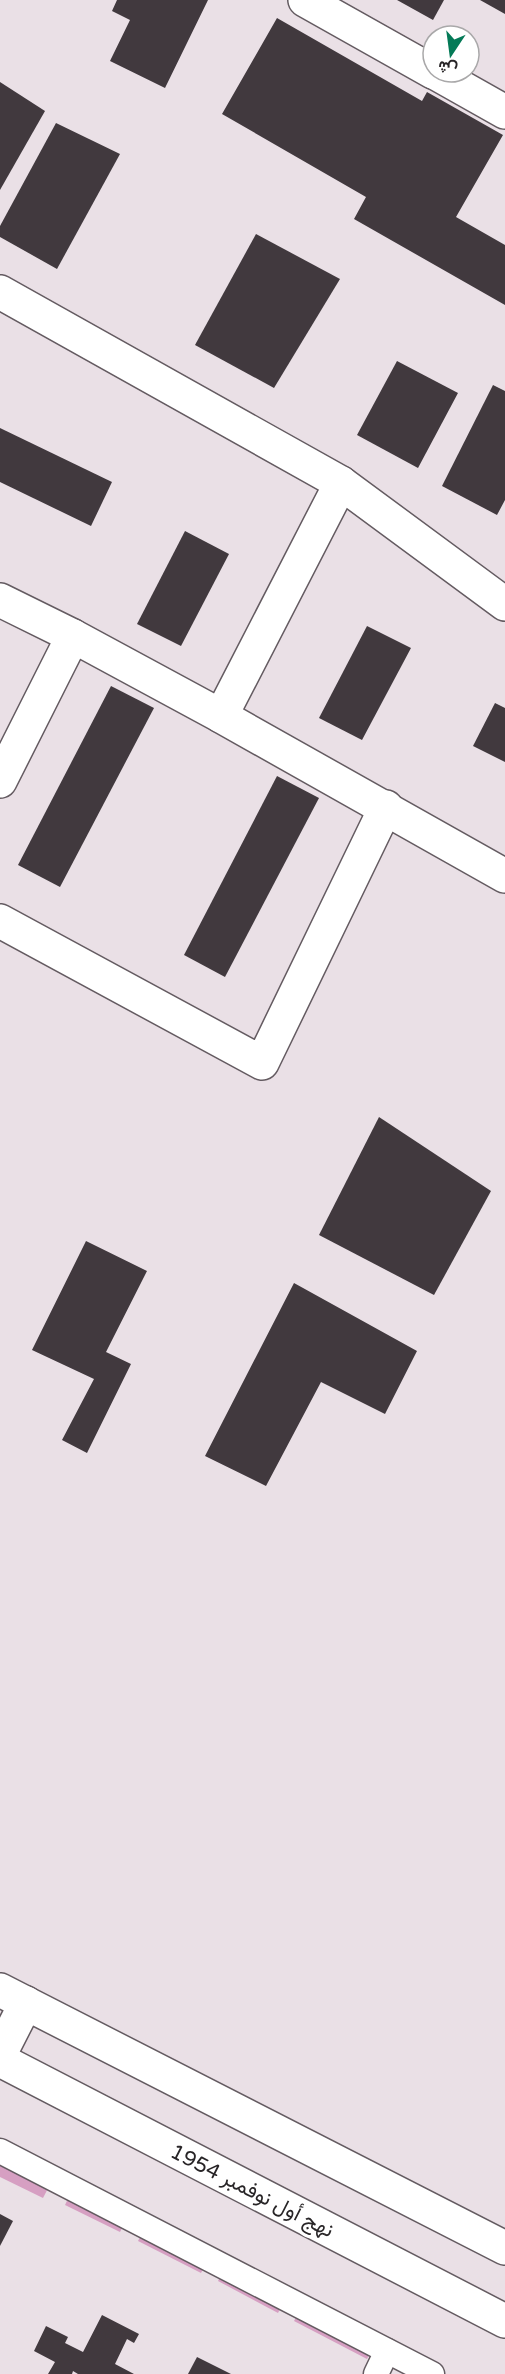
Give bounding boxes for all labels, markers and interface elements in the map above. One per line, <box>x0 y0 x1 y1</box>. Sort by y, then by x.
north arrow <box>421 24 481 84</box>
text: ش <box>436 56 459 80</box>
street label: نهج أول نوفمبر 1954 <box>166 2139 338 2244</box>

